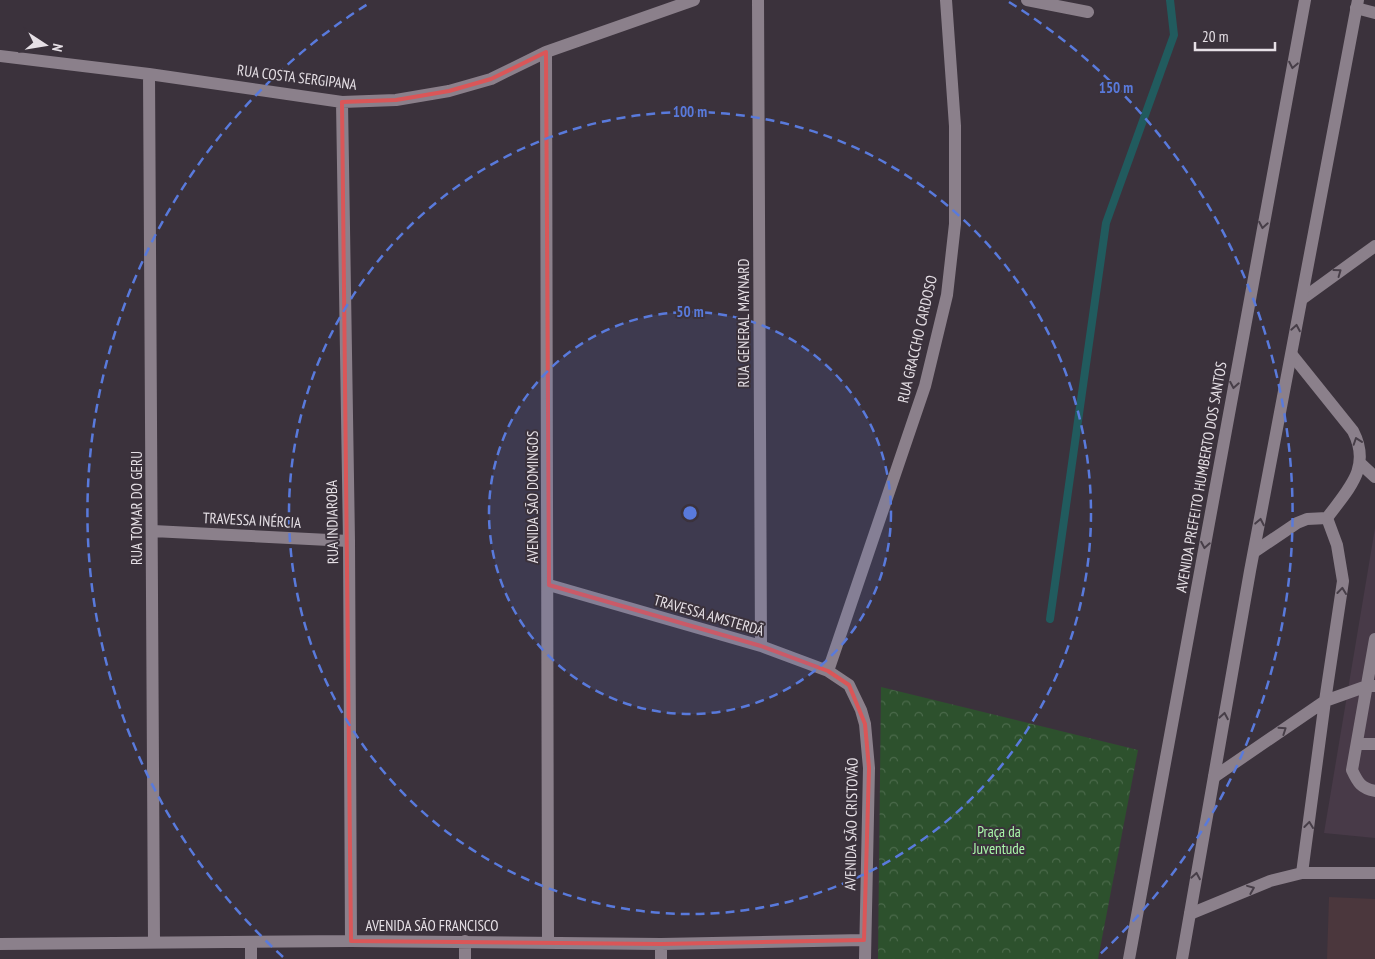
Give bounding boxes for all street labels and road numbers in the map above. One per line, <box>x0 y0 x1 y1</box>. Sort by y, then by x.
street label: RUA COSTA SERGIPANA <box>236 60 359 94</box>
street label: RUA GENERAL MAYNARD <box>734 258 753 387</box>
street label: RUA GRACCHO CARDOSO <box>893 273 941 405</box>
street label: AVENIDA PREFEITO HUMBERTO DOS SANTOS <box>1171 360 1231 594</box>
street label: AVENIDA SÃO DOMINGOS <box>523 431 542 563</box>
street label: RUA TOMAR DO GERU <box>127 451 146 565</box>
street label: RUA INDIAROBA <box>322 479 342 564</box>
street label: TRAVESSA INÉRCIA <box>202 508 302 532</box>
street label: TRAVESSA AMSTERDÃ <box>652 590 767 640</box>
street label: AVENIDA SÃO CRISTOVÃO <box>840 757 862 891</box>
street label: AVENIDA SÃO FRANCISCO <box>365 916 499 935</box>

